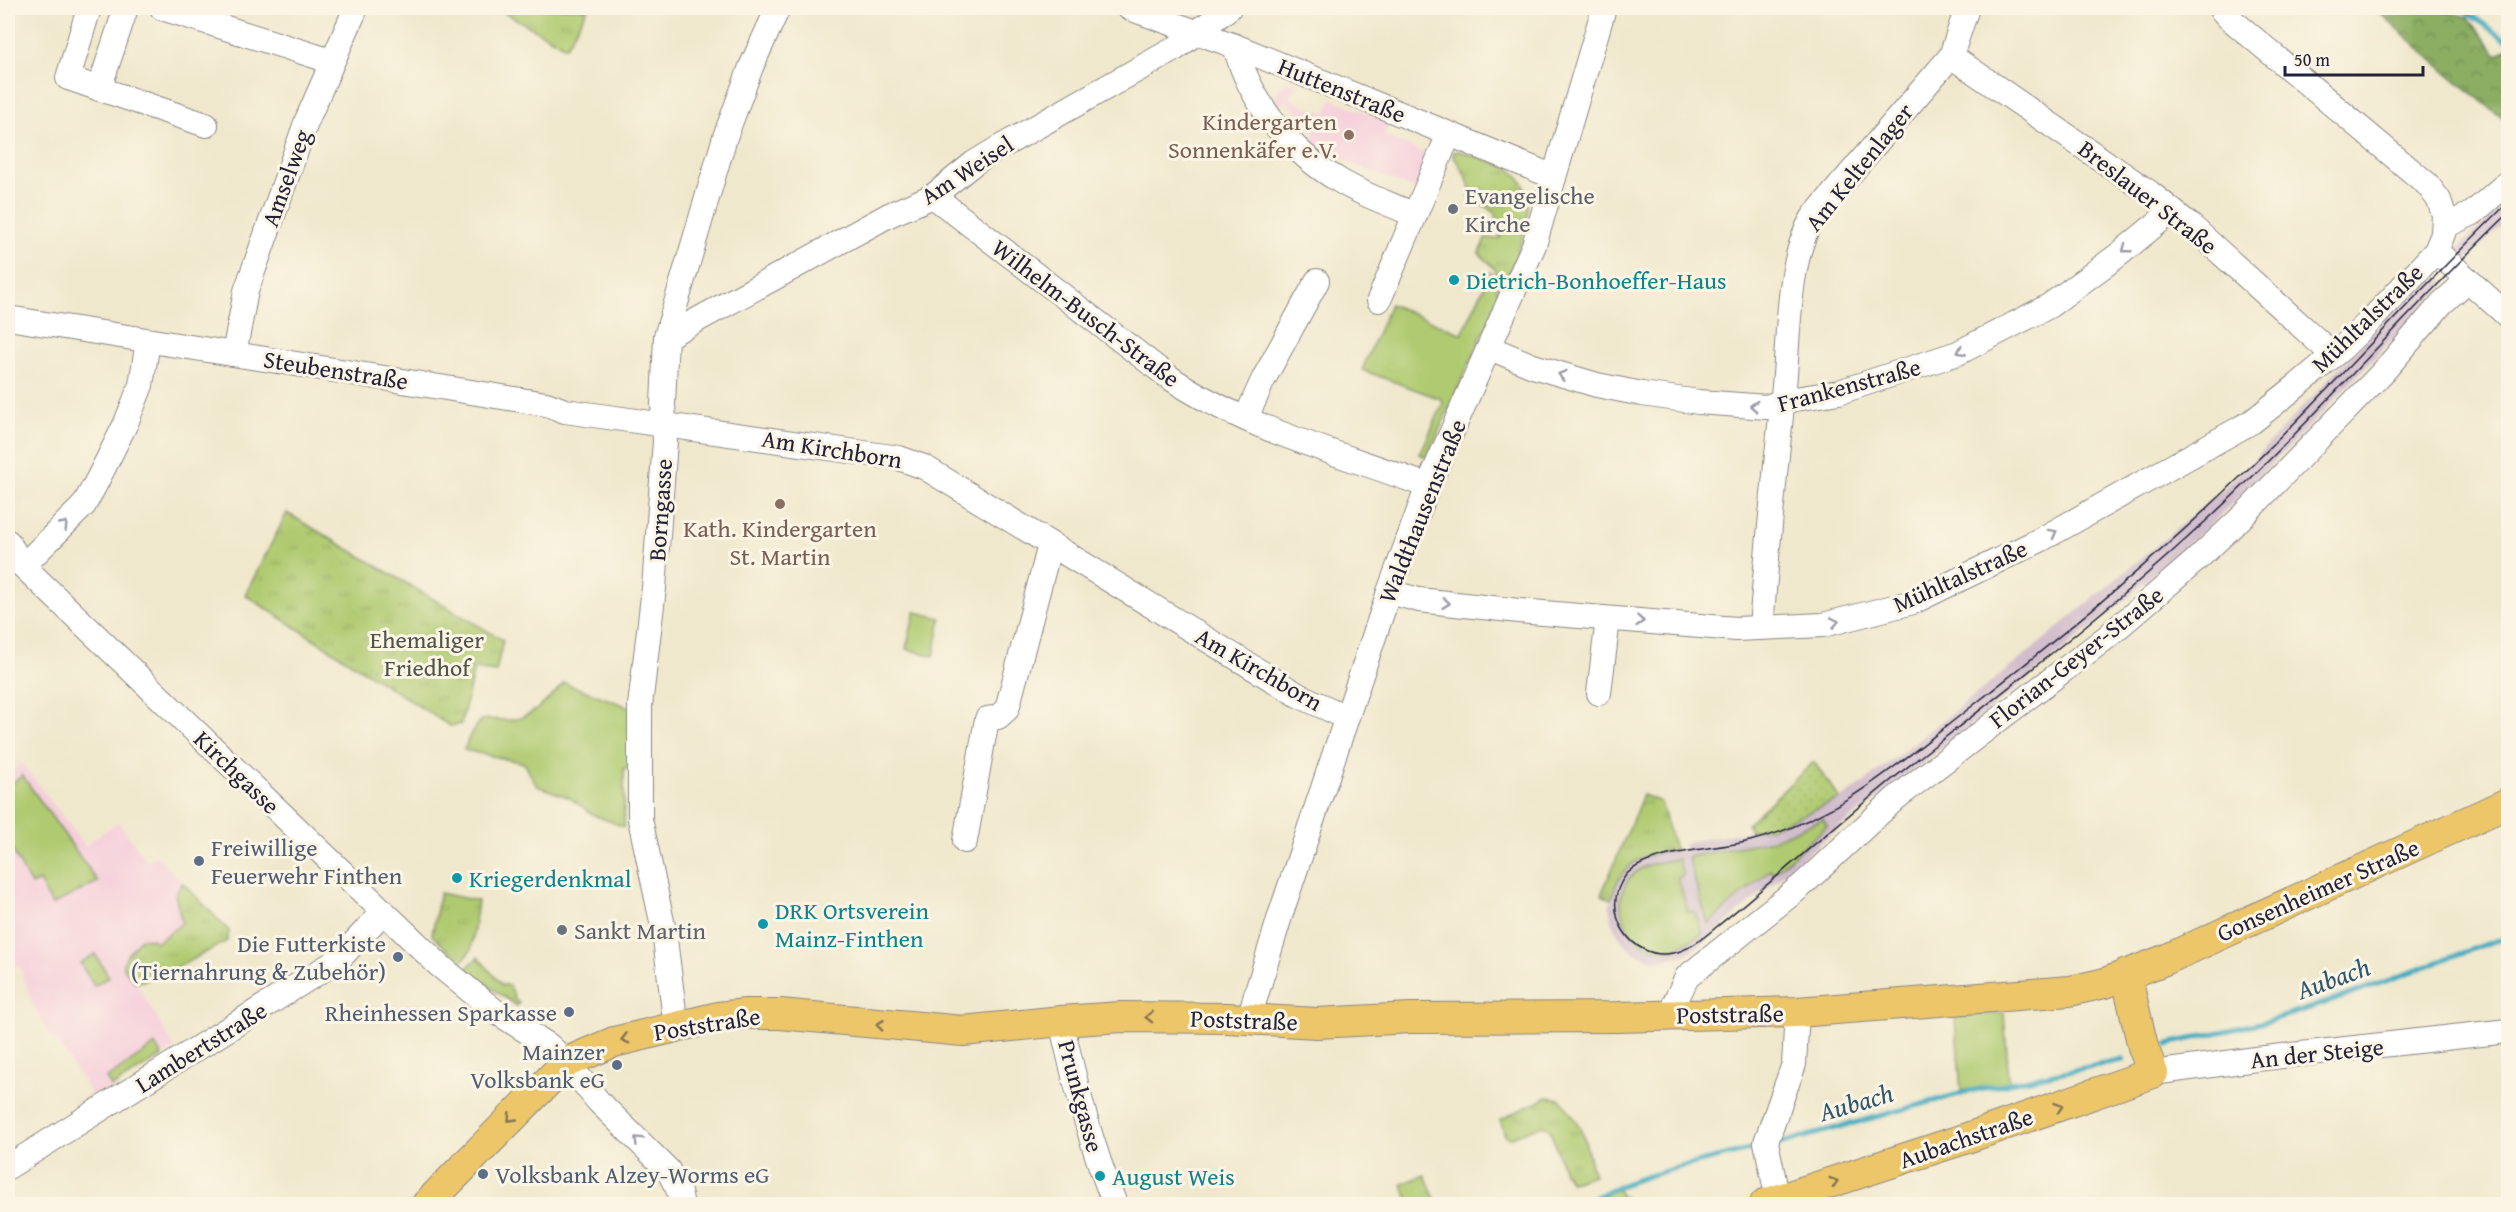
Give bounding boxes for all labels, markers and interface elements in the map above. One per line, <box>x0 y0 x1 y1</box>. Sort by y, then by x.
scale bar <box>2285 39 2423 77</box>
text: 50 m <box>2294 46 2330 73</box>
street label: Huttenstraße <box>1273 49 1411 131</box>
street label: Am Keltenlager <box>1796 95 1922 239</box>
place label: Kindergarten Sonnenkäfer e.V. <box>1168 104 1338 167</box>
street label: Amselweg <box>252 124 320 232</box>
street label: Am Weisel <box>914 127 1021 213</box>
marker: Kindergarten Sonnenkäfer e.V. <box>1342 128 1356 142</box>
street label: Breslauer Straße <box>2071 132 2225 262</box>
place label: Evangelische Kirche <box>1465 178 1595 241</box>
marker: Evangelische Kirche <box>1446 202 1460 216</box>
street label: Wilhelm-Busch-Straße <box>984 230 1188 396</box>
one-way arrow <box>2122 241 2133 252</box>
street label: Mühltalstraße <box>2303 255 2431 381</box>
place label: Dietrich-Bonhoeffer-Haus <box>1466 263 1727 298</box>
marker: Dietrich-Bonhoeffer-Haus <box>1447 273 1461 287</box>
street label: Steubenstraße <box>261 341 411 399</box>
one-way arrow <box>1957 343 1968 355</box>
street label: Frankenstraße <box>1773 349 1925 421</box>
one-way arrow <box>1557 370 1568 382</box>
one-way arrow <box>1750 400 1759 413</box>
street label: Waldthausenstraße <box>1369 414 1475 608</box>
street label: Am Kirchborn <box>759 421 905 477</box>
street label: Borngasse <box>639 457 681 563</box>
marker: Kath. Kindergarten St. Martin <box>773 497 787 511</box>
place label: Kath. Kindergarten St. Martin <box>683 511 877 574</box>
one-way arrow <box>57 521 68 531</box>
one-way arrow <box>2047 529 2057 540</box>
street label: Mühltalstraße <box>1887 531 2033 621</box>
street label: Florian-Geyer-Straße <box>1981 578 2171 736</box>
one-way arrow <box>1442 596 1451 609</box>
one-way arrow <box>1636 615 1645 628</box>
one-way arrow <box>1829 616 1839 629</box>
street label: Am Kirchborn <box>1189 618 1330 720</box>
park label: Ehemaliger Friedhof <box>370 622 484 685</box>
street label: Kirchgasse <box>186 722 288 822</box>
place label: Freiwillige Feuerwehr Finthen <box>211 830 403 893</box>
street label: Gonsenheimer Straße <box>2211 830 2425 950</box>
marker: Freiwillige Feuerwehr Finthen <box>192 854 206 868</box>
place label: Kriegerdenkmal <box>469 861 632 896</box>
marker: Kriegerdenkmal <box>450 871 464 885</box>
place label: DRK Ortsverein Mainz-Finthen <box>775 893 930 956</box>
place label: Sankt Martin <box>574 913 707 948</box>
marker: DRK Ortsverein Mainz-Finthen <box>756 917 770 931</box>
marker: Sankt Martin <box>555 923 569 937</box>
place label: Die Futterkiste (Tiernahrung & Zubehör) <box>131 926 386 989</box>
water label: Aubach <box>2290 947 2375 1010</box>
marker: Die Futterkiste (Tiernahrung & Zubehör) <box>391 950 405 964</box>
street label: Lambertstraße <box>129 993 273 1101</box>
place label: Rheinhessen Sparkasse <box>325 995 557 1030</box>
street label: Poststraße <box>1676 996 1784 1032</box>
street label: Poststraße <box>651 998 763 1050</box>
street label: Poststraße <box>1190 1001 1298 1039</box>
marker: Rheinhessen Sparkasse <box>562 1005 576 1019</box>
one-way arrow <box>1144 1011 1153 1023</box>
one-way arrow <box>875 1019 885 1032</box>
street label: An der Steige <box>2249 1029 2385 1077</box>
one-way arrow <box>620 1032 630 1045</box>
place label: Mainzer Volksbank eG <box>470 1034 605 1097</box>
street label: Prunkgasse <box>1049 1036 1113 1156</box>
marker: Mainzer Volksbank eG <box>610 1058 624 1072</box>
water label: Aubach <box>1813 1073 1898 1131</box>
street label: Aubachstraße <box>1894 1099 2038 1177</box>
one-way arrow <box>2053 1101 2064 1114</box>
one-way arrow <box>507 1111 518 1122</box>
one-way arrow <box>634 1137 645 1148</box>
place label: Volksbank Alzey-Worms eG <box>495 1157 769 1192</box>
place label: August Weis <box>1112 1159 1235 1194</box>
marker: Volksbank Alzey-Worms eG <box>476 1167 490 1181</box>
marker: August Weis <box>1093 1169 1107 1183</box>
one-way arrow <box>1828 1177 1839 1189</box>

